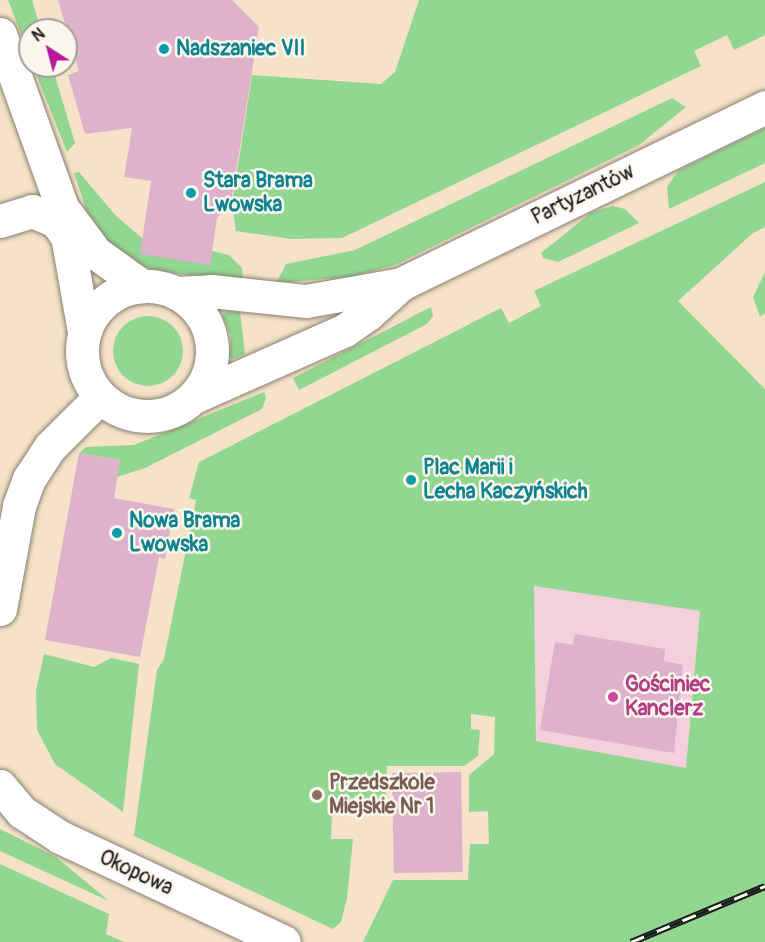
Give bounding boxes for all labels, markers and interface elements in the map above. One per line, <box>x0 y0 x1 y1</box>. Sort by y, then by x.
north arrow <box>18 18 78 78</box>
text: N <box>28 24 49 46</box>
place label: Nadszaniec VII <box>176 36 305 62</box>
marker: Nadszaniec VII <box>157 42 171 56</box>
street label: Partyzantów <box>527 159 639 231</box>
place label: Stara Brama Lwowska <box>203 168 313 218</box>
marker: Stara Brama Lwowska <box>184 186 198 200</box>
place label: Plac Marii i Lecha Kaczyńskich <box>423 455 588 505</box>
marker: Plac Marii i Lecha Kaczyńskich <box>404 473 418 487</box>
place label: Nowa Brama Lwowska <box>129 508 240 558</box>
marker: Nowa Brama Lwowska <box>110 526 124 540</box>
place label: Gościniec Kanclerz <box>625 672 710 722</box>
marker: Gościniec Kanclerz <box>606 690 620 704</box>
place label: Przedszkole Miejskie Nr 1 <box>329 770 435 820</box>
marker: Przedszkole Miejskie Nr 1 <box>310 788 324 802</box>
street label: Okopowa <box>95 845 177 901</box>

